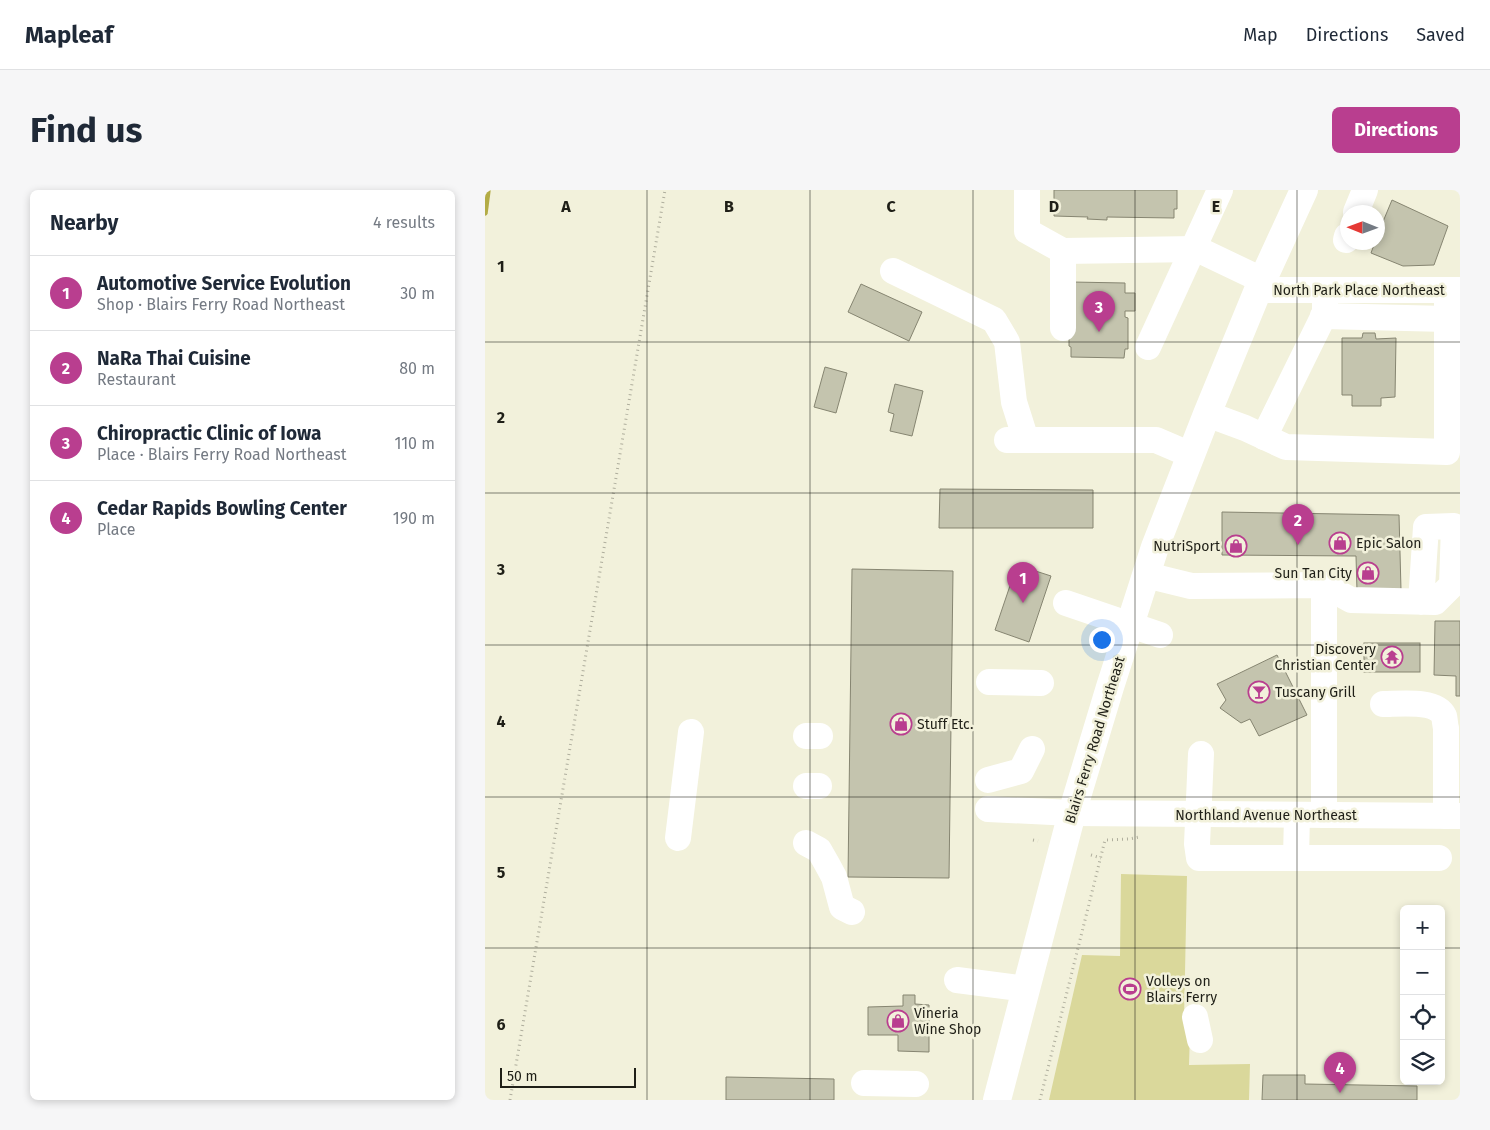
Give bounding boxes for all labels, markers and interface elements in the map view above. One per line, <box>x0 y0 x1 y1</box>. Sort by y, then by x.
text: Mapleaf <box>25 21 113 49</box>
text: Map <box>1243 24 1278 46</box>
text: Directions <box>1306 24 1388 46</box>
text: Saved <box>1416 24 1465 46</box>
button: Directions <box>1332 107 1460 153</box>
text: Find us <box>30 109 142 151</box>
text: A <box>560 197 571 216</box>
text: B <box>724 197 734 216</box>
text: C <box>886 197 896 216</box>
text: D <box>1049 197 1059 216</box>
text: E <box>1212 197 1220 216</box>
north arrow <box>1340 205 1385 250</box>
text: Nearby <box>50 210 118 236</box>
text: 4 results <box>373 213 435 232</box>
text: 1 <box>497 257 505 276</box>
text: Automotive Service Evolution <box>97 272 351 295</box>
street label: North Park Place Northeast <box>1273 282 1446 299</box>
text: 1 <box>62 284 70 303</box>
text: 30 m <box>400 284 435 303</box>
pin: 3 <box>1083 291 1115 332</box>
text: Shop · Blairs Ferry Road Northeast <box>97 295 345 314</box>
text: NaRa Thai Cuisine <box>97 347 251 370</box>
text: 2 <box>62 359 70 378</box>
text: 80 m <box>399 359 435 378</box>
text: Restaurant <box>97 370 176 389</box>
text: 2 <box>497 408 505 427</box>
text: Chiropractic Clinic of Iowa <box>97 422 321 445</box>
text: 3 <box>62 434 70 453</box>
text: 110 m <box>394 434 435 453</box>
text: Place · Blairs Ferry Road Northeast <box>97 445 347 464</box>
text: Cedar Rapids Bowling Center <box>97 497 347 520</box>
pin: 2 <box>1282 504 1314 545</box>
text: 4 <box>61 509 71 528</box>
text: 190 m <box>393 509 435 528</box>
text: Place <box>97 520 136 539</box>
shop icon: Epic Salon <box>1328 531 1352 555</box>
shop icon: NutriSport <box>1224 534 1248 558</box>
place label: Epic Salon <box>1356 535 1422 552</box>
place label: NutriSport <box>1153 538 1221 555</box>
text: 3 <box>496 560 505 579</box>
shop icon: Sun Tan City <box>1356 561 1380 585</box>
pin: 1 <box>1007 562 1039 603</box>
place label: Sun Tan City <box>1275 565 1352 582</box>
your location <box>1089 627 1115 653</box>
place label: Discovery Christian Center <box>1274 641 1377 674</box>
temple icon: Discovery Christian Center <box>1380 645 1404 669</box>
street label: Blairs Ferry Road Northeast <box>1061 653 1129 826</box>
bar icon: Tuscany Grill <box>1247 680 1271 704</box>
place label: Tuscany Grill <box>1275 684 1356 701</box>
text: 4 <box>496 712 506 731</box>
shop icon: Stuff Etc. <box>889 712 913 736</box>
place label: Stuff Etc. <box>917 716 973 733</box>
street label: Northland Avenue Northeast <box>1175 807 1358 824</box>
text: 5 <box>497 863 506 882</box>
map controls <box>1400 905 1445 1085</box>
button: + <box>1400 905 1445 950</box>
button: − <box>1400 950 1445 995</box>
place label: Volleys on Blairs Ferry <box>1146 973 1217 1006</box>
sports icon: Volleys on Blairs Ferry <box>1118 977 1142 1001</box>
button: locate <box>1400 995 1445 1040</box>
place label: Vineria Wine Shop <box>914 1005 981 1038</box>
shop icon: Vineria Wine Shop <box>886 1009 910 1033</box>
text: 6 <box>496 1015 506 1034</box>
button: layers <box>1400 1040 1445 1085</box>
pin: 4 <box>1324 1052 1356 1093</box>
scale bar <box>500 1065 636 1088</box>
text: 50 m <box>507 1068 538 1085</box>

